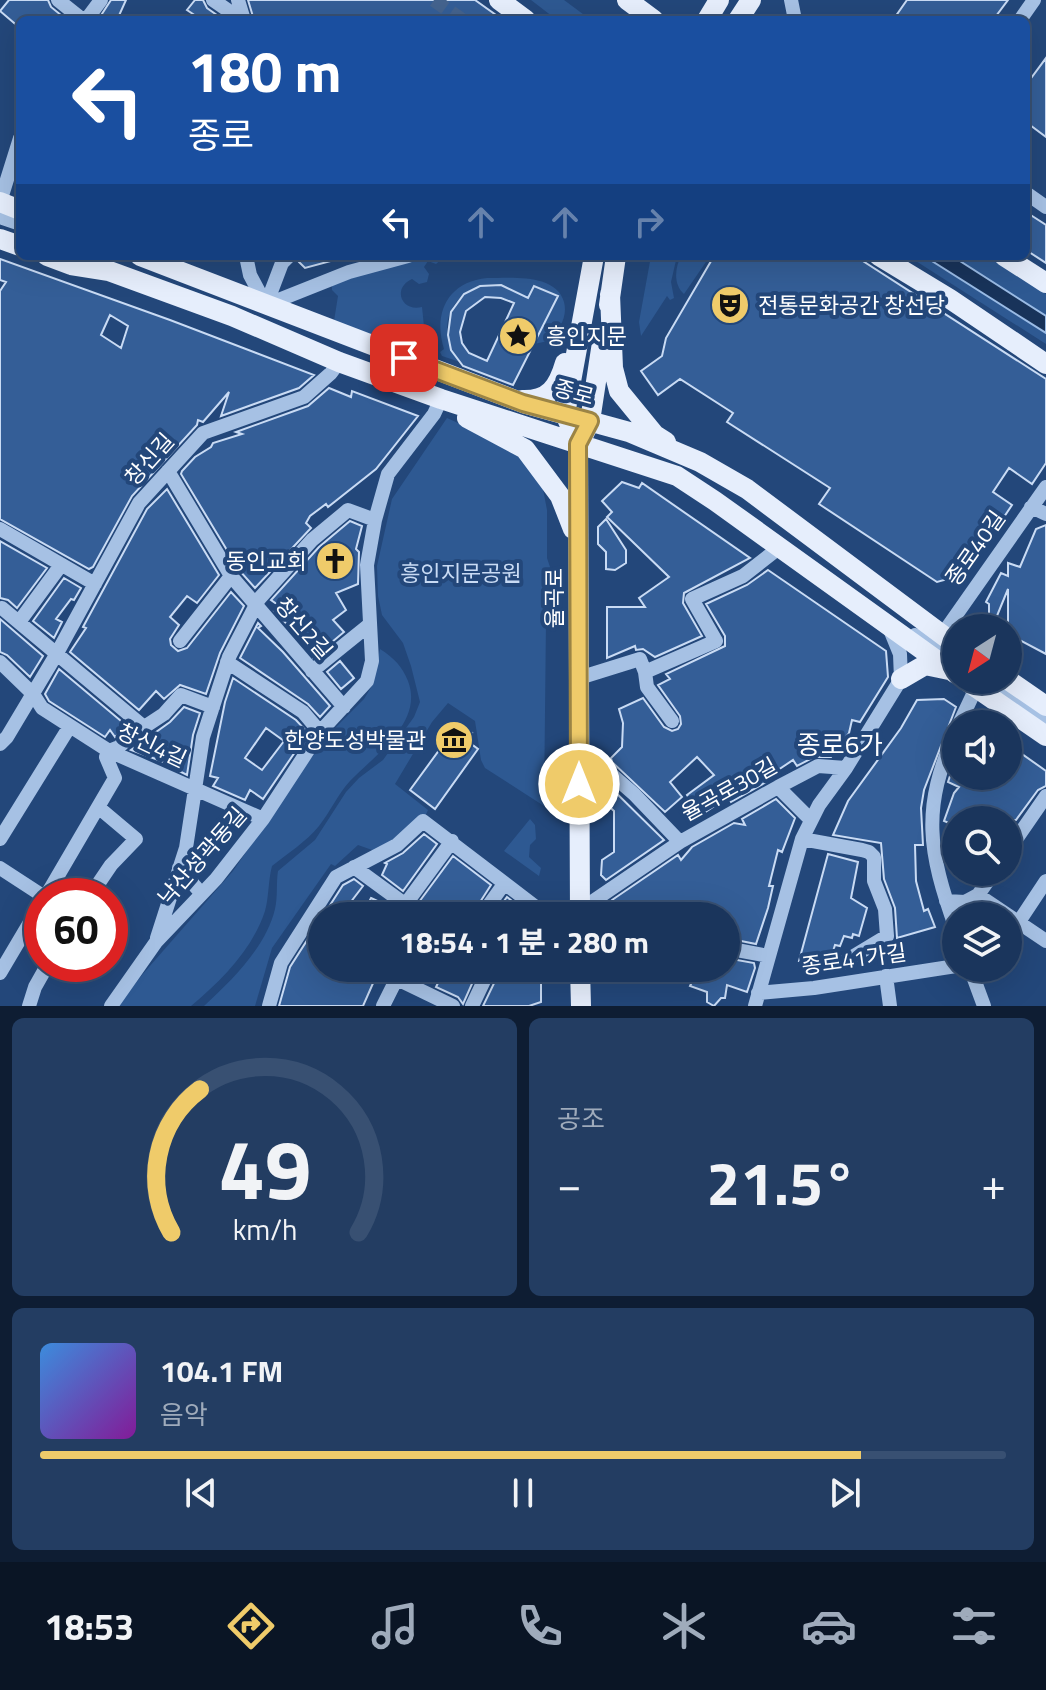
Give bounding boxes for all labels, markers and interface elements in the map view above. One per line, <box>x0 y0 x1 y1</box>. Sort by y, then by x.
text: 180 m <box>188 29 341 114</box>
icon: left <box>56 48 160 152</box>
text: 종로 <box>188 107 254 162</box>
icon: left <box>375 200 419 244</box>
icon: ahead <box>459 200 503 244</box>
icon: ahead <box>543 200 587 244</box>
icon: right <box>627 200 671 244</box>
theatre icon: 전통문화공간 창선당 <box>709 284 751 326</box>
place label: 전통문화공간 창선당 <box>758 288 945 322</box>
place icon: 흥인지문 <box>497 315 539 357</box>
place label: 흥인지문 <box>546 319 627 353</box>
pin <box>370 324 438 392</box>
icon: arrive <box>382 336 426 380</box>
street label: 종로 <box>550 370 598 414</box>
street label: 창신길 <box>116 425 182 493</box>
street label: 종로40길 <box>937 503 1013 593</box>
church icon: 동인교회 <box>314 540 356 582</box>
place label: 동인교회 <box>226 544 307 578</box>
park label: 흥인지문공원 <box>400 556 522 590</box>
street label: 율곡로 <box>537 568 571 628</box>
street label: 창신2길 <box>267 589 341 667</box>
north arrow <box>942 614 1022 694</box>
map controls <box>942 614 1022 982</box>
button: sound <box>942 710 1022 790</box>
street label: 창신4길 <box>112 714 192 776</box>
museum icon: 한양도성박물관 <box>433 719 475 761</box>
place label: 한양도성박물관 <box>284 723 426 757</box>
district label: 종로6가 <box>797 725 883 764</box>
position arrow <box>537 742 621 826</box>
street label: 율곡로30길 <box>675 749 783 829</box>
street label: 낙산성곽동길 <box>149 799 255 913</box>
button: search <box>942 806 1022 886</box>
speed limit sign: 60 <box>24 878 128 982</box>
button: layers <box>942 902 1022 982</box>
text: 18:54 · 1 분 · 280 m <box>399 919 649 965</box>
street label: 종로41가길 <box>799 935 909 983</box>
text: 공조 <box>557 1099 605 1138</box>
text: 49 <box>218 1105 311 1231</box>
text: 21.5° <box>707 1137 856 1228</box>
text: − <box>557 1150 582 1217</box>
text: + <box>981 1150 1006 1217</box>
text: km/h <box>232 1208 297 1251</box>
text: 104.1 FM <box>160 1348 283 1394</box>
text: 음악 <box>160 1395 208 1434</box>
icon: previous <box>179 1471 223 1515</box>
icon: pause <box>501 1471 545 1515</box>
icon: next <box>823 1471 867 1515</box>
icon: directions <box>223 1598 279 1654</box>
icon: music <box>367 1598 423 1654</box>
icon: phone <box>512 1598 568 1654</box>
icon: climate <box>656 1598 712 1654</box>
icon: car <box>801 1598 857 1654</box>
icon: filters <box>946 1598 1002 1654</box>
text: 18:53 <box>44 1599 134 1654</box>

